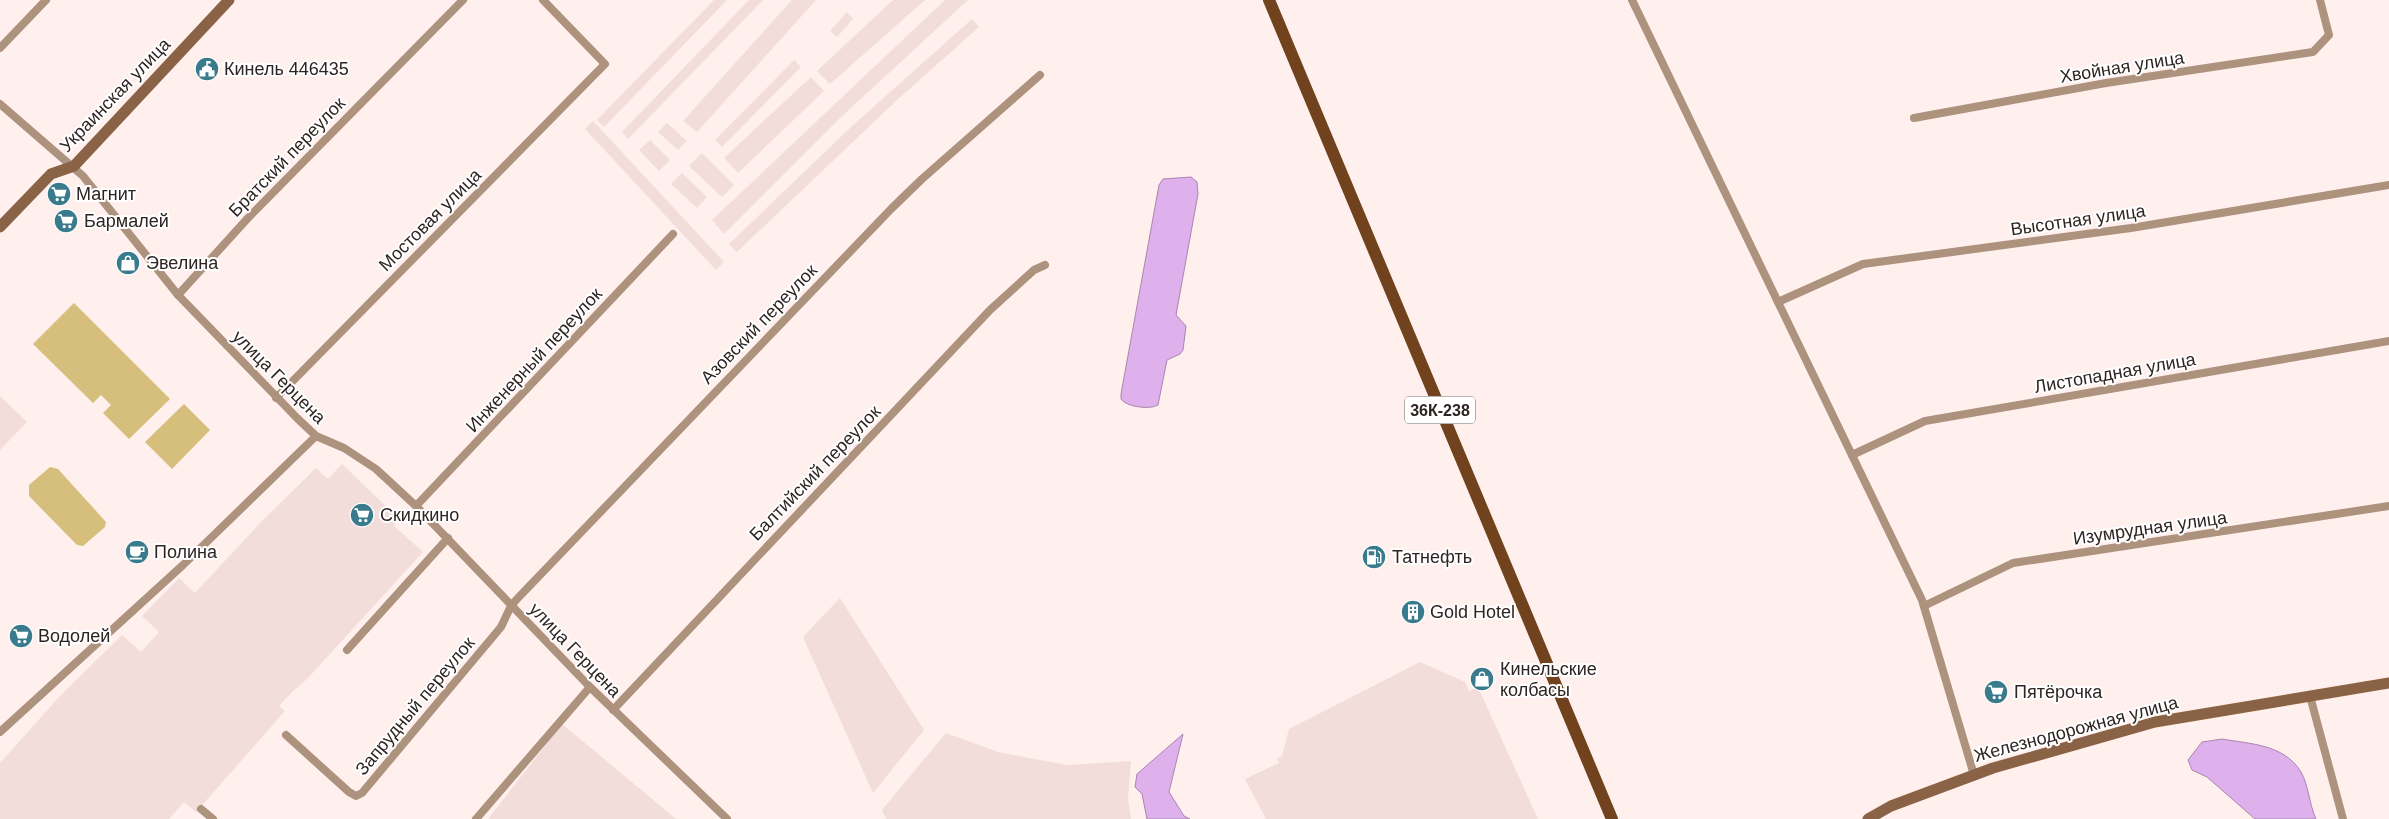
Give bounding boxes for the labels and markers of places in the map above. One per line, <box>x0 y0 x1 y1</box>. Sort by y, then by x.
public building icon: Кинель 446435 <box>194 56 220 82</box>
place label: Кинель 446435 <box>224 59 349 79</box>
supermarket icon: Магнит <box>46 181 72 207</box>
place label: Магнит <box>76 184 136 204</box>
supermarket icon: Бармалей <box>53 208 79 234</box>
place label: Бармалей <box>84 211 169 231</box>
shop icon: Эвелина <box>115 250 141 276</box>
place label: Эвелина <box>146 253 219 273</box>
supermarket icon: Скидкино <box>349 502 375 528</box>
place label: Скидкино <box>380 505 459 525</box>
cafe icon: Полина <box>124 539 150 565</box>
place label: Полина <box>154 542 218 562</box>
fuel station icon: Татнефть <box>1361 544 1387 570</box>
place label: Татнефть <box>1392 547 1472 567</box>
building icon: Gold Hotel <box>1400 599 1426 625</box>
place label: Gold Hotel <box>1430 602 1515 622</box>
supermarket icon: Водолей <box>8 623 34 649</box>
place label: Водолей <box>38 626 110 646</box>
place label: Кинельские колбасы <box>1500 659 1597 700</box>
shop icon: Кинельские колбасы <box>1469 666 1495 692</box>
supermarket icon: Пятёрочка <box>1983 679 2009 705</box>
place label: Пятёрочка <box>2014 682 2103 702</box>

